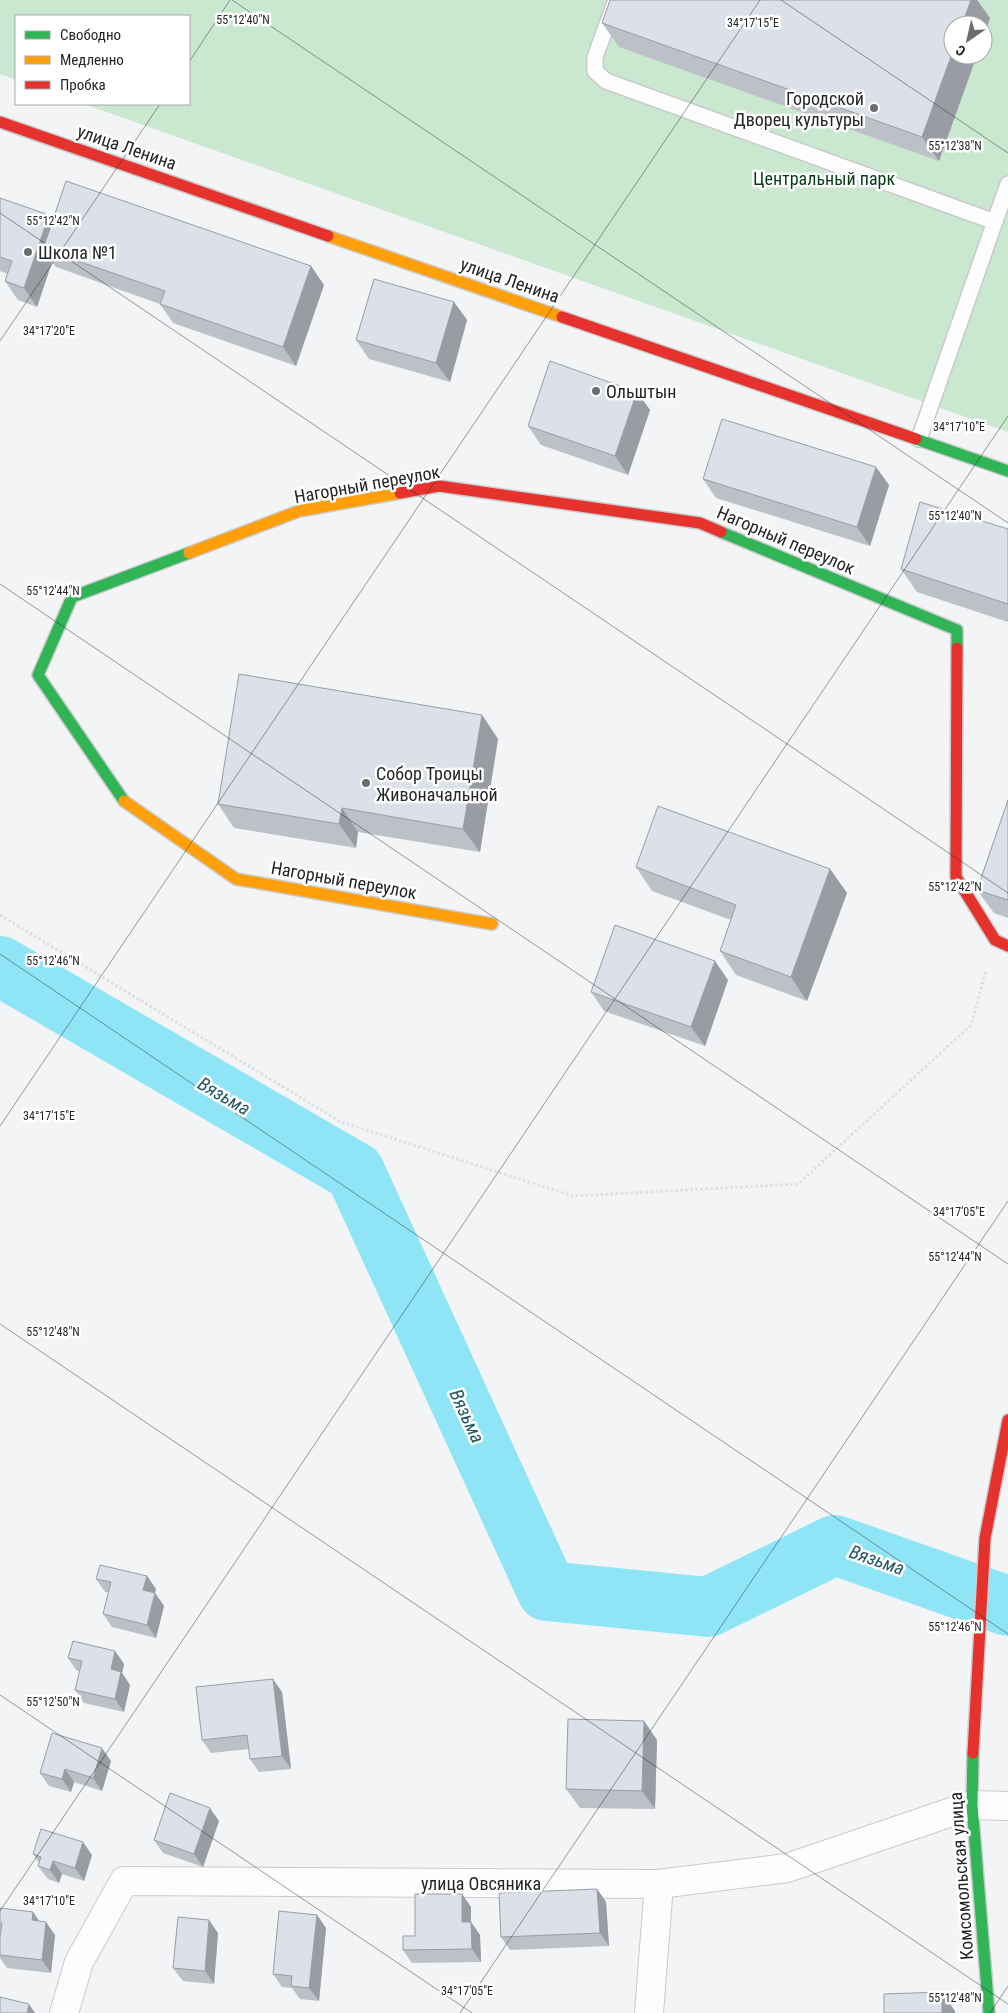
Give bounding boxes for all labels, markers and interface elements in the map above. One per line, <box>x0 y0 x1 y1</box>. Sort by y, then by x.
text: 55°12'40"N <box>216 13 270 27</box>
legend <box>15 15 190 105</box>
north arrow <box>943 15 993 65</box>
text: 34°17'15"E <box>727 16 779 30</box>
text: Свободно <box>60 26 121 44</box>
text: С <box>953 42 969 60</box>
text: Медленно <box>60 51 124 69</box>
text: Пробка <box>60 76 106 94</box>
place label: Городской Дворец культуры <box>734 88 864 130</box>
marker: Городской Дворец культуры <box>868 102 880 114</box>
street label: улица Ленина <box>75 120 179 174</box>
text: 55°12'38"N <box>928 139 982 153</box>
park label: Центральный парк <box>753 168 895 189</box>
text: 55°12'42"N <box>26 214 80 228</box>
place label: Школа №1 <box>38 242 117 263</box>
marker: Школа №1 <box>22 246 34 258</box>
street label: улица Ленина <box>458 253 562 307</box>
text: 34°17'20"E <box>23 324 75 338</box>
place label: Ольштын <box>606 381 676 402</box>
marker: Ольштын <box>590 385 602 397</box>
text: 34°17'10"E <box>933 420 985 434</box>
street label: Нагорный переулок <box>292 461 442 507</box>
street label: Нагорный переулок <box>714 501 858 579</box>
text: 55°12'40"N <box>928 509 982 523</box>
text: 55°12'44"N <box>26 584 80 598</box>
place label: Собор Троицы Живоначальной <box>376 763 498 805</box>
marker: Собор Троицы Живоначальной <box>360 777 372 789</box>
street label: Нагорный переулок <box>269 857 419 903</box>
text: 55°12'42"N <box>928 880 982 894</box>
text: 55°12'46"N <box>26 954 80 968</box>
water label: Вязьма <box>194 1072 254 1120</box>
text: 34°17'15"E <box>23 1109 75 1123</box>
text: 34°17'05"E <box>933 1205 985 1219</box>
text: 55°12'44"N <box>928 1250 982 1264</box>
text: 55°12'48"N <box>26 1325 80 1339</box>
water label: Вязьма <box>445 1385 489 1447</box>
water label: Вязьма <box>846 1540 908 1580</box>
text: 55°12'46"N <box>928 1620 982 1634</box>
text: 55°12'50"N <box>26 1695 80 1709</box>
street label: Комсомольская улица <box>945 1791 977 1961</box>
street label: улица Овсяника <box>421 1873 541 1894</box>
text: 34°17'10"E <box>23 1894 75 1908</box>
text: 34°17'05"E <box>441 1984 493 1998</box>
text: 55°12'48"N <box>928 1991 982 2005</box>

